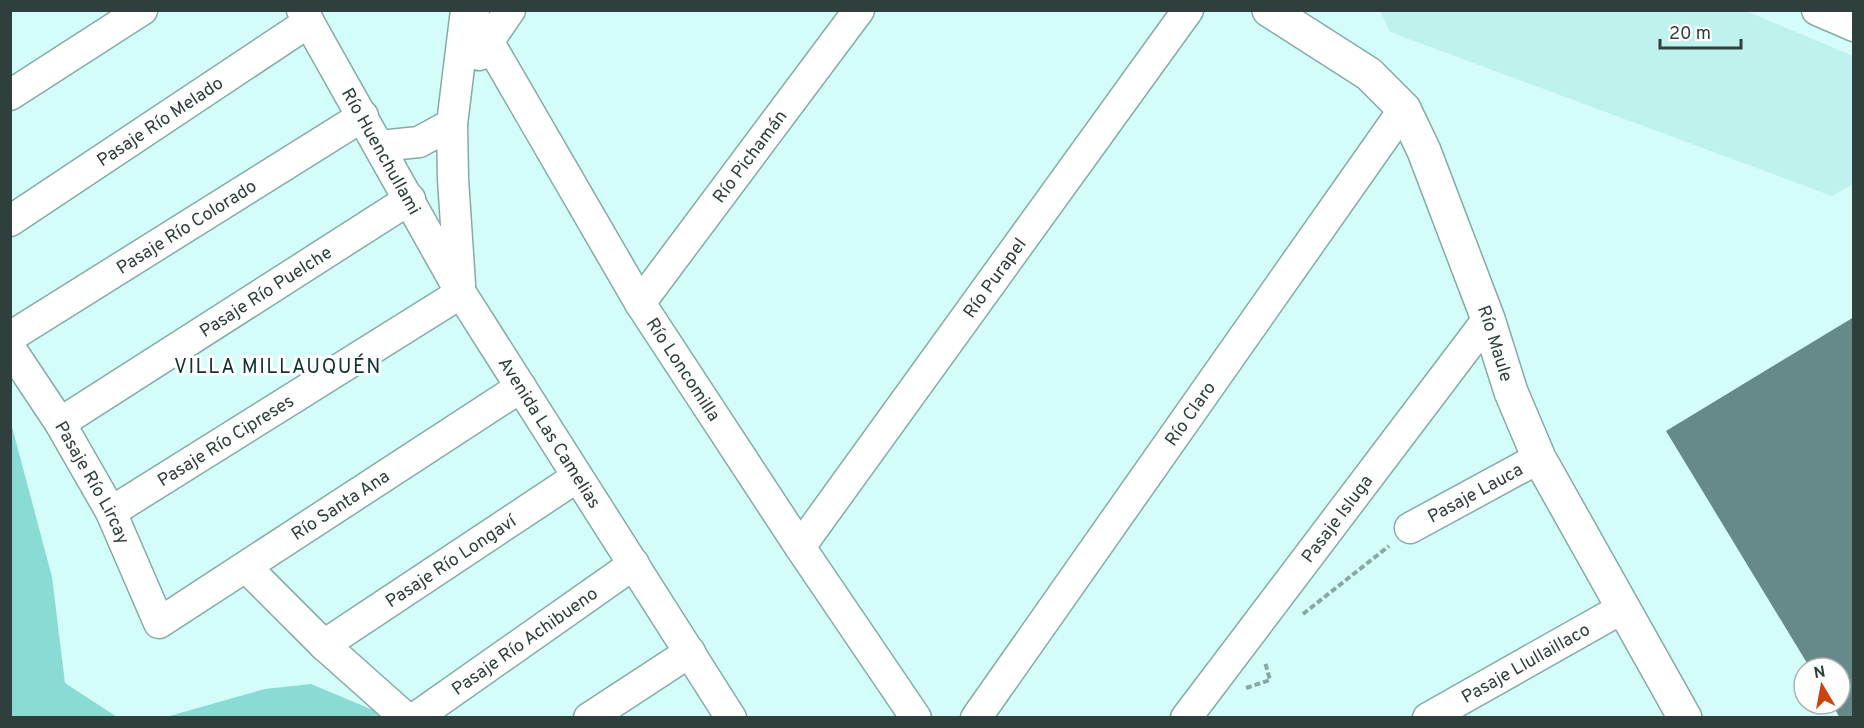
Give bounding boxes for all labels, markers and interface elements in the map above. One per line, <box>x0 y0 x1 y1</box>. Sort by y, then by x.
scale bar <box>1660 12 1741 50</box>
text: 20 m <box>1669 23 1711 46</box>
street label: Pasaje Río Melado <box>93 72 228 173</box>
street label: Río Huenchullami <box>335 84 425 220</box>
street label: Río Pichamán <box>708 106 793 208</box>
street label: Pasaje Río Colorado <box>113 175 261 280</box>
street label: Río Purapel <box>959 234 1032 323</box>
street label: Pasaje Río Puelche <box>196 242 337 344</box>
street label: Río Maule <box>1471 302 1517 385</box>
street label: Río Loncomilla <box>640 314 724 426</box>
district label: VILLA MILLAUQUÉN <box>174 353 382 381</box>
street label: Avenida Las Camelias <box>492 353 605 513</box>
street label: Río Claro <box>1161 378 1222 451</box>
street label: Pasaje Río Cipreses <box>154 390 299 493</box>
street label: Pasaje Río Lircay <box>48 417 134 548</box>
street label: Pasaje Lauca <box>1424 459 1527 529</box>
street label: Río Santa Ana <box>288 466 395 547</box>
street label: Pasaje Isluga <box>1297 471 1379 568</box>
street label: Pasaje Río Longaví <box>382 510 522 614</box>
street label: Pasaje Río Achibueno <box>448 583 603 701</box>
street label: Pasaje Llullaillaco <box>1458 619 1595 710</box>
north arrow <box>1792 656 1852 716</box>
text: N <box>1812 662 1827 684</box>

